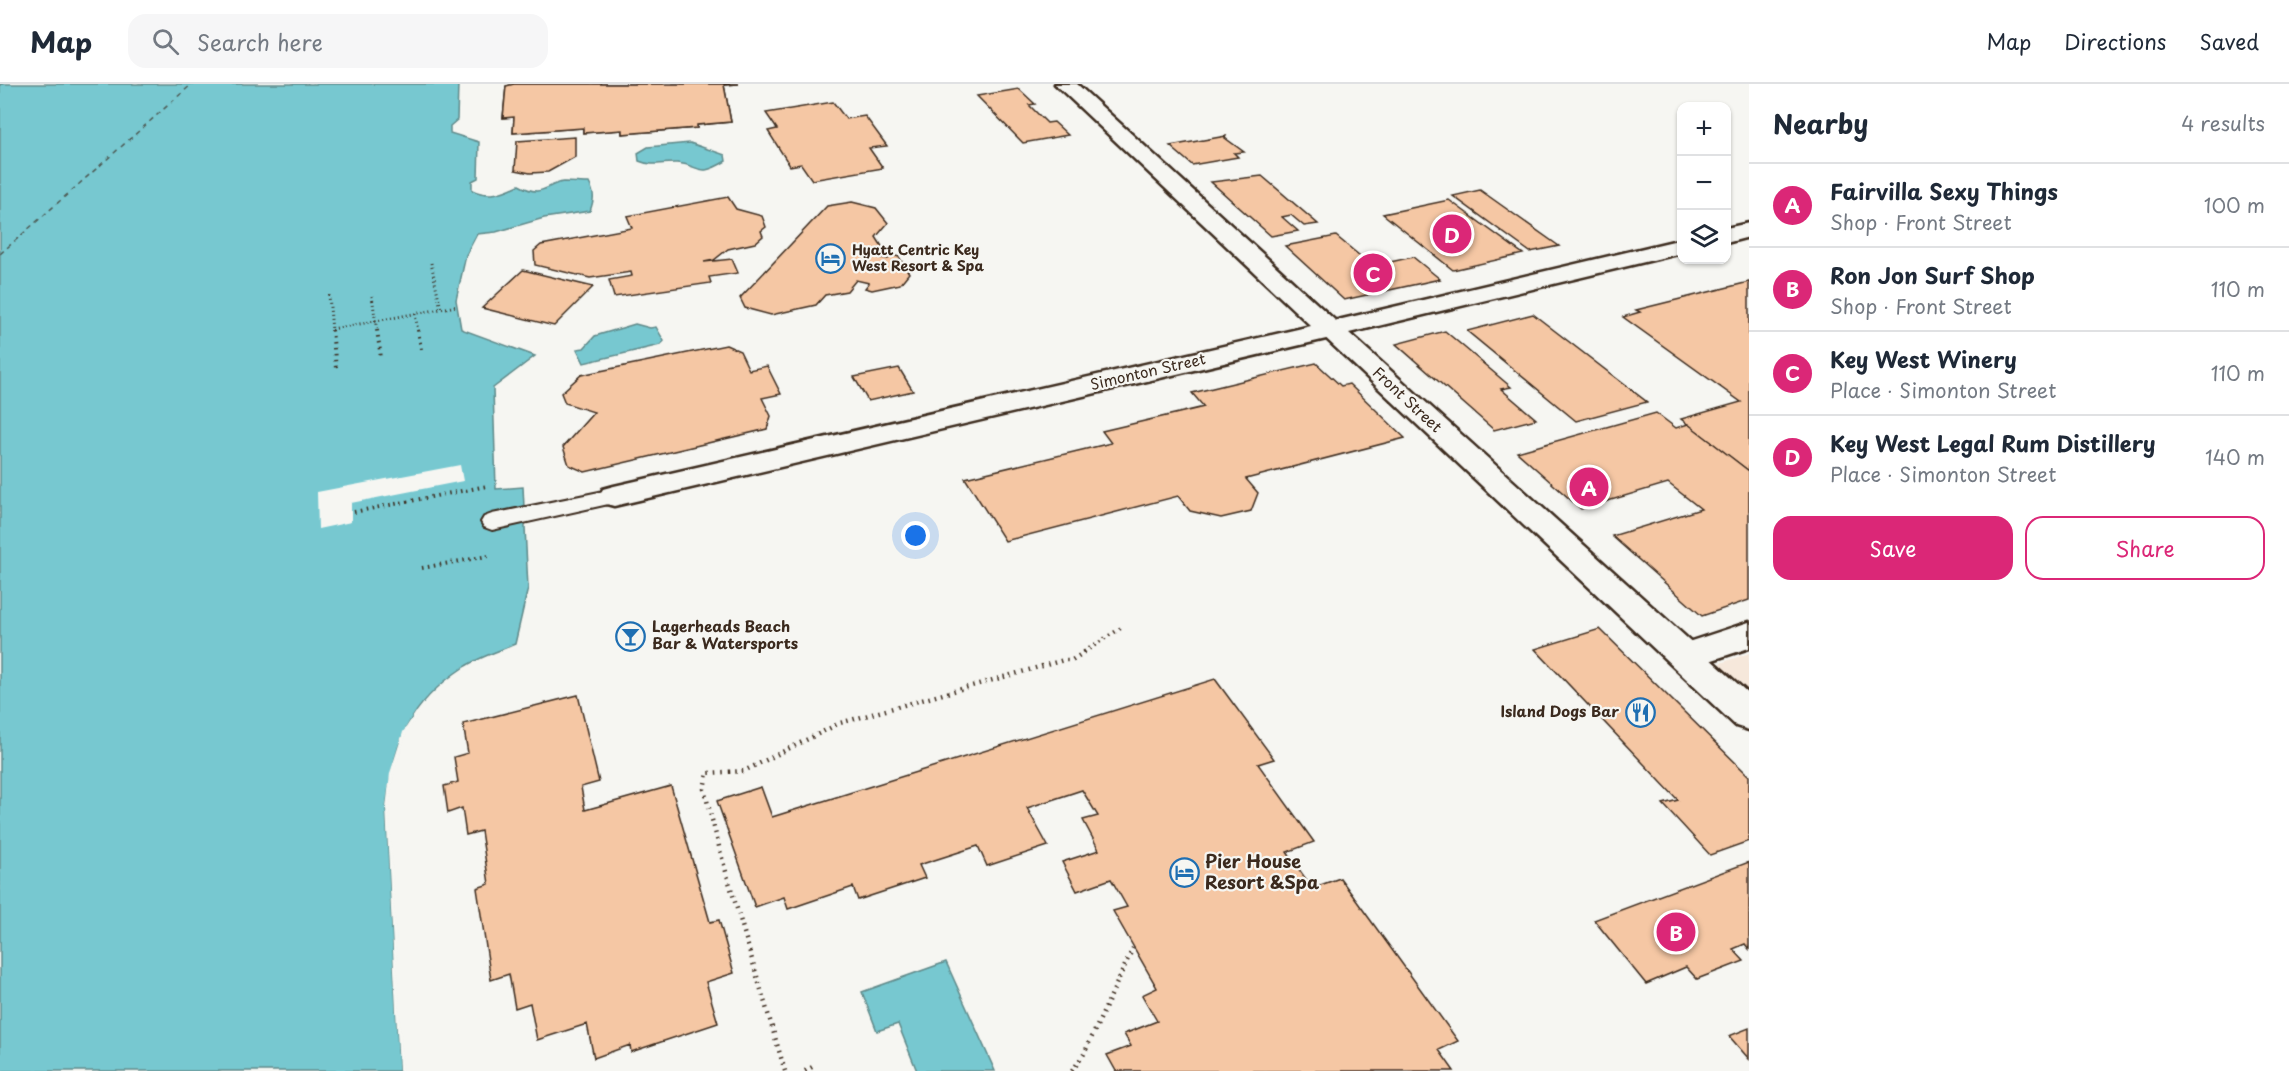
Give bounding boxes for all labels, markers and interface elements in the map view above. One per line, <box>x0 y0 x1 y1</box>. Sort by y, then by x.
search box <box>128 14 548 68</box>
text: Map <box>30 20 92 63</box>
icon: search <box>149 25 182 58</box>
text: Search here <box>197 25 323 58</box>
text: Map <box>1986 25 2031 57</box>
text: Directions <box>2064 25 2166 57</box>
text: Saved <box>2199 25 2259 57</box>
map controls <box>1677 102 1731 264</box>
button: + <box>1677 102 1731 156</box>
text: Nearby <box>1773 104 1868 143</box>
text: 4 results <box>2181 108 2265 138</box>
button: − <box>1677 156 1731 210</box>
text: Fairvilla Sexy Things <box>1830 174 2058 207</box>
text: A <box>1785 190 1800 220</box>
text: 100 m <box>2204 190 2265 220</box>
text: Shop · Front Street <box>1830 207 2012 237</box>
button: layers <box>1677 210 1731 264</box>
pin: D <box>1432 212 1472 256</box>
place label: Hyatt Centric Key West Resort & Spa <box>852 239 984 276</box>
hotel icon: Hyatt Centric Key West Resort & Spa <box>815 242 847 274</box>
pin: C <box>1354 250 1392 296</box>
text: Ron Jon Surf Shop <box>1830 258 2035 291</box>
text: B <box>1786 274 1799 304</box>
text: 110 m <box>2211 274 2265 304</box>
text: Shop · Front Street <box>1830 291 2012 321</box>
text: Key West Winery <box>1830 342 2017 375</box>
street label: Simonton Street <box>1088 346 1208 395</box>
text: C <box>1785 358 1800 388</box>
text: 110 m <box>2211 358 2265 388</box>
street label: Front Street <box>1368 361 1448 437</box>
text: Place · Simonton Street <box>1830 375 2056 405</box>
text: Key West Legal Rum Distillery <box>1830 426 2156 459</box>
text: D <box>1785 442 1800 472</box>
text: 140 m <box>2205 442 2265 472</box>
text: Place · Simonton Street <box>1830 459 2056 489</box>
pin: A <box>1570 464 1608 510</box>
button: Save <box>1773 516 2013 580</box>
button: Share <box>2025 516 2265 580</box>
your location <box>901 521 930 550</box>
place label: Lagerheads Beach Bar & Watersports <box>652 614 798 654</box>
bar icon: Lagerheads Beach Bar & Watersports <box>615 620 647 652</box>
restaurant icon: Island Dogs Bar <box>1624 696 1656 728</box>
place label: Island Dogs Bar <box>1501 699 1619 722</box>
place label: Pier House Resort &Spa <box>1205 847 1320 895</box>
hotel icon: Pier House Resort &Spa <box>1168 856 1200 888</box>
pin: B <box>1656 910 1696 954</box>

